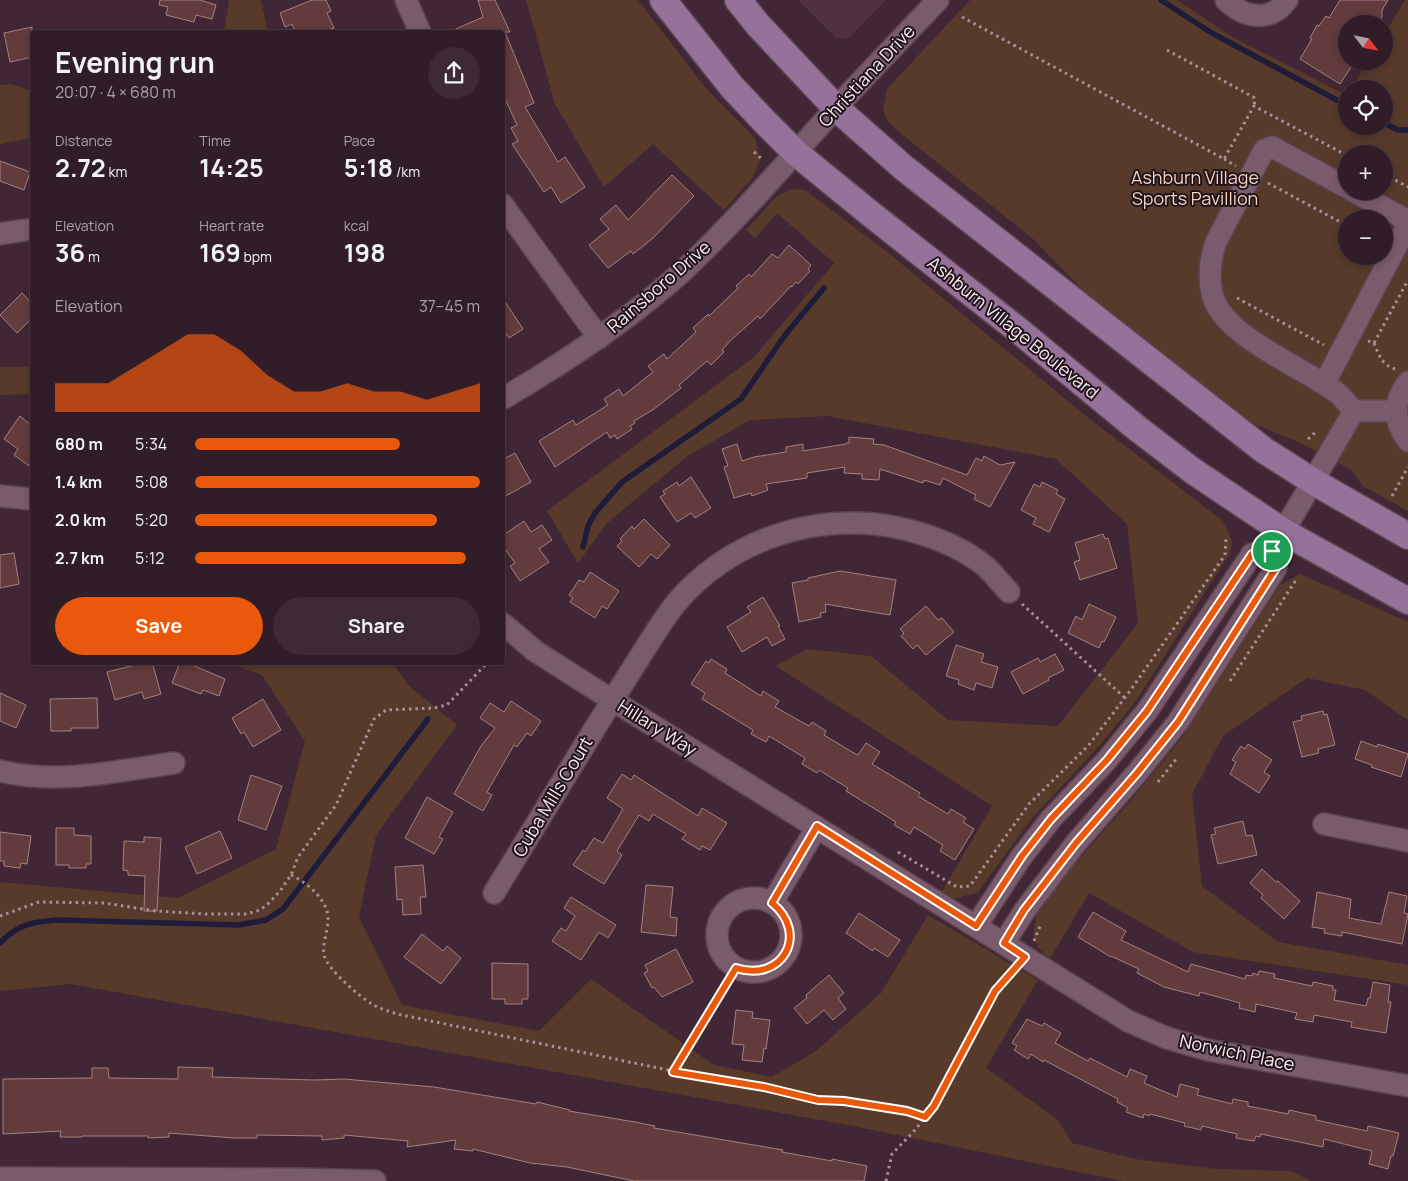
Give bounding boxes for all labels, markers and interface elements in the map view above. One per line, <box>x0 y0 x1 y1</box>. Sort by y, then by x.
north arrow <box>1338 15 1392 70</box>
map controls <box>1338 15 1393 265</box>
street label: Christiana Drive <box>813 19 920 132</box>
text: Evening run <box>55 43 215 81</box>
button: share <box>428 47 480 99</box>
button: locate <box>1338 80 1393 135</box>
text: 20:07 · 4 × 680 m <box>55 81 176 103</box>
text: Distance <box>55 131 112 150</box>
text: Time <box>199 131 231 150</box>
text: Pace <box>344 131 375 150</box>
button: + <box>1338 145 1393 200</box>
text: 2.72 <box>55 150 106 185</box>
text: 14:25 <box>199 150 264 185</box>
text: 5:18 <box>344 150 393 185</box>
text: km <box>106 162 127 181</box>
text: /km <box>393 162 420 181</box>
park label: Ashburn Village Sports Pavillion <box>1131 165 1259 210</box>
button: − <box>1338 210 1393 265</box>
text: Elevation <box>55 216 114 235</box>
text: Heart rate <box>199 216 264 235</box>
text: kcal <box>344 216 369 235</box>
text: 36 <box>55 235 85 270</box>
text: 169 <box>199 235 241 270</box>
text: 198 <box>344 235 385 270</box>
street label: Rainsboro Drive <box>602 235 715 338</box>
text: m <box>85 247 100 266</box>
text: bpm <box>241 247 272 266</box>
street label: Ashburn Village Boulevard <box>923 251 1104 404</box>
text: Elevation <box>55 295 123 317</box>
text: 37–45 m <box>419 295 480 317</box>
text: 680 m <box>55 433 103 455</box>
text: 5:34 <box>135 433 167 455</box>
text: 1.4 km <box>55 471 102 493</box>
text: 5:08 <box>135 471 168 493</box>
text: 2.0 km <box>55 509 106 531</box>
text: 5:20 <box>135 509 168 531</box>
pin <box>1251 530 1293 572</box>
icon: arrive <box>1258 537 1286 565</box>
text: 2.7 km <box>55 547 104 569</box>
text: 5:12 <box>135 547 164 569</box>
button: Save <box>55 597 263 655</box>
button: Share <box>273 597 480 655</box>
street label: Hillary Way <box>613 693 702 761</box>
street label: Cuba Mills Court <box>507 732 598 861</box>
street label: Norwich Place <box>1177 1028 1297 1076</box>

